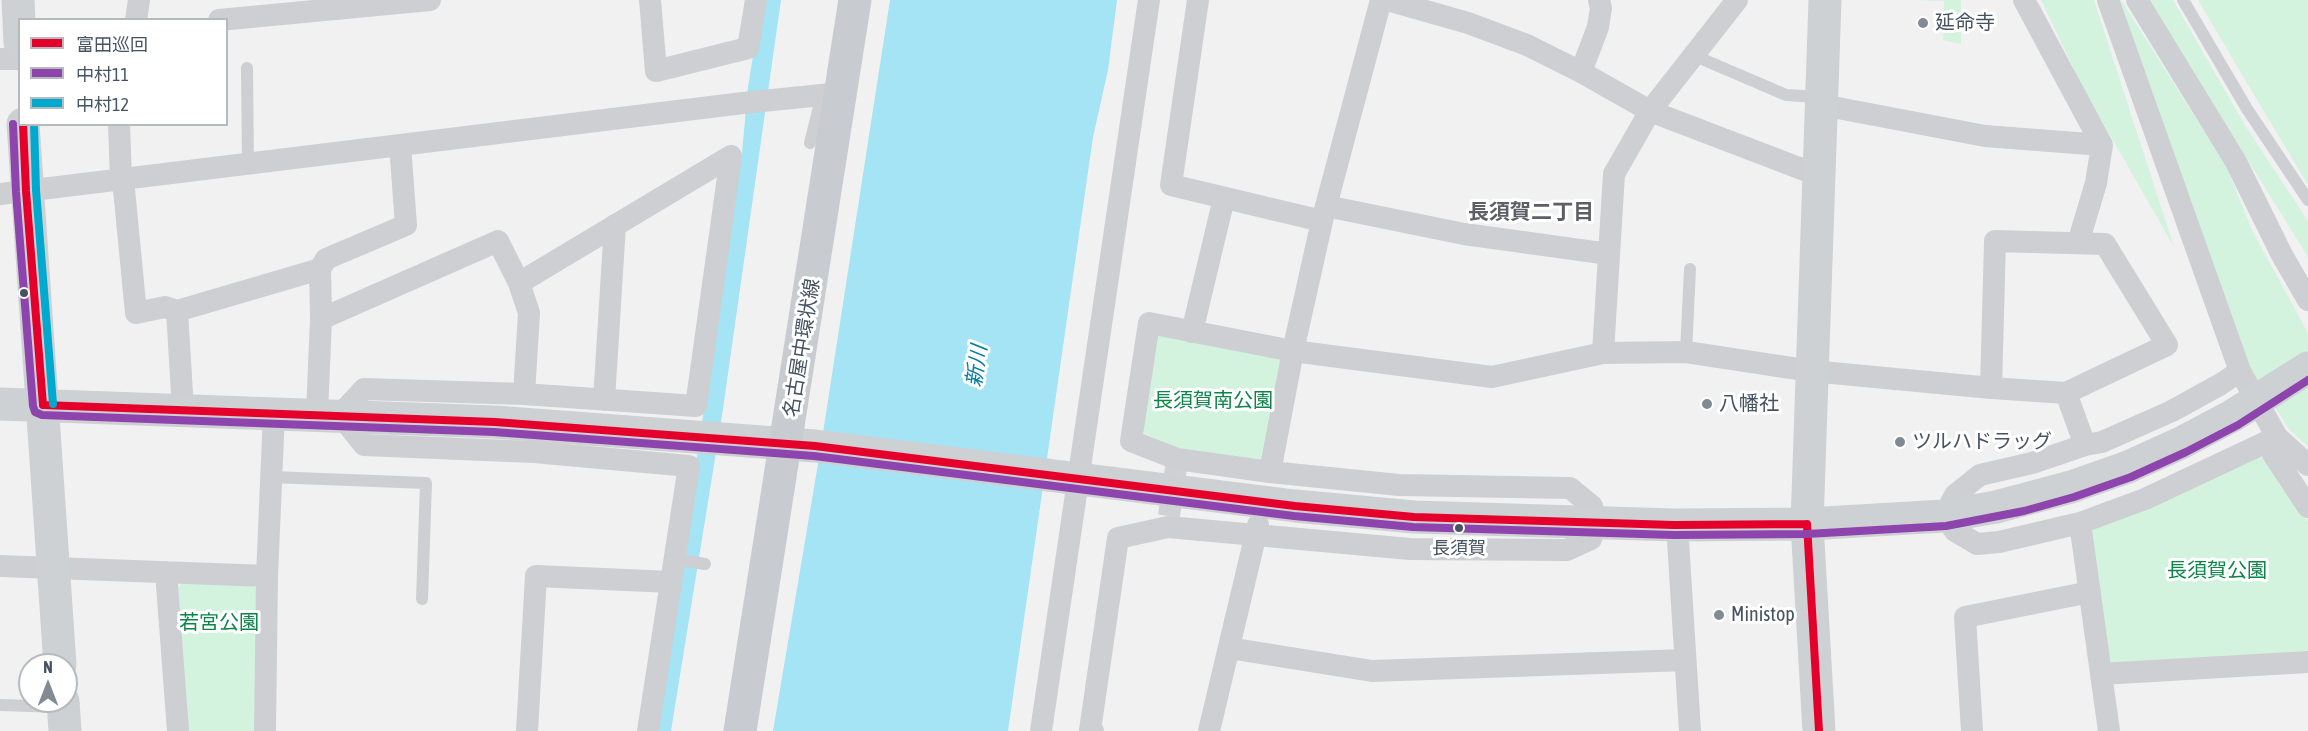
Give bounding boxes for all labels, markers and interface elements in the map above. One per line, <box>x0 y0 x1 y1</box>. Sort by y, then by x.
place label: 延命寺 <box>1935 11 1995 35</box>
marker: 延命寺 <box>1916 16 1930 30</box>
legend <box>18 18 228 126</box>
text: 富田巡回 <box>76 34 148 55</box>
text: 中村11 <box>76 64 129 85</box>
text: 中村12 <box>76 94 129 115</box>
district label: 長須賀二丁目 <box>1468 199 1594 225</box>
street label: 名古屋中環状線 <box>779 277 825 419</box>
unlabelled marker <box>18 287 30 299</box>
water label: 新川 <box>962 343 992 389</box>
park label: 長須賀南公園 <box>1153 389 1273 413</box>
place label: 八幡社 <box>1719 392 1779 416</box>
marker: 八幡社 <box>1700 397 1714 411</box>
place label: ツルハドラッグ <box>1912 430 2052 454</box>
marker: ツルハドラッグ <box>1893 435 1907 449</box>
marker: 長須賀 <box>1453 522 1465 534</box>
place label: 長須賀 <box>1432 537 1486 559</box>
park label: 長須賀公園 <box>2167 559 2267 583</box>
place label: Ministop <box>1731 603 1795 627</box>
marker: Ministop <box>1712 608 1726 622</box>
park label: 若宮公園 <box>179 611 259 635</box>
north arrow <box>18 653 78 713</box>
text: N <box>43 658 53 676</box>

